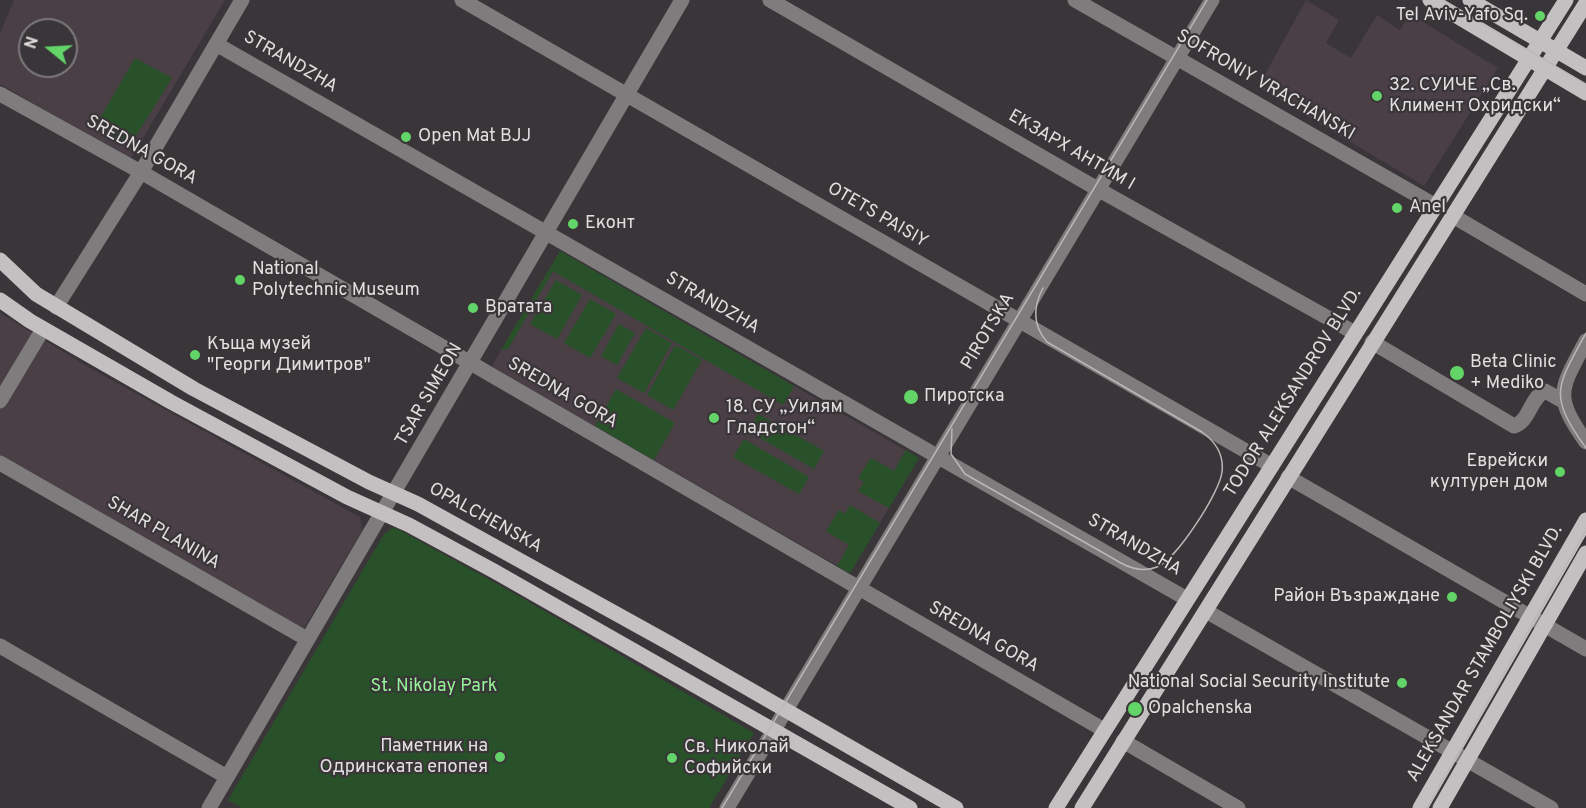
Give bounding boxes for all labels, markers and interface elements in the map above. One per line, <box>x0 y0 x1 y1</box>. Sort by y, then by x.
place label: Tel Aviv-Yafo Sq. <box>1396 5 1528 27</box>
marker: Tel Aviv-Yafo Sq. <box>1533 9 1547 23</box>
north arrow <box>18 18 78 78</box>
street label: SOFRONIY VRACHANSKI <box>1172 26 1358 146</box>
street label: STRANDZHA <box>239 27 341 99</box>
text: N <box>21 34 44 52</box>
place label: 32. СУИЧЕ „Св. Климент Охридски“ <box>1389 75 1561 118</box>
marker: 32. СУИЧЕ „Св. Климент Охридски“ <box>1370 89 1384 103</box>
street label: ЕКЗАРХ АНТИМ I <box>1004 106 1138 196</box>
street label: SREDNA GORA <box>82 112 200 190</box>
place label: Open Mat BJJ <box>418 126 531 148</box>
marker: Open Mat BJJ <box>399 130 413 144</box>
street label: OTETS PAISIY <box>823 179 931 253</box>
place label: Anel <box>1409 197 1446 219</box>
marker: Anel <box>1390 201 1404 215</box>
place label: Еконт <box>585 213 635 235</box>
marker: Еконт <box>566 217 580 231</box>
place label: National Polytechnic Museum <box>252 259 420 302</box>
street label: STRANDZHA <box>661 268 763 340</box>
marker: National Polytechnic Museum <box>233 273 247 287</box>
street label: TODOR ALEKSANDROV BLVD. <box>1221 284 1367 502</box>
street label: PIROTSKA <box>958 290 1020 374</box>
place label: Вратата <box>485 297 552 319</box>
marker: Вратата <box>466 301 480 315</box>
place label: Къща музей "Георги Димитров" <box>207 334 371 376</box>
street label: TSAR SIMEON <box>392 340 468 450</box>
marker: Къща музей "Георги Димитров" <box>188 348 202 362</box>
place label: Beta Clinic + Mediko <box>1470 352 1556 394</box>
street label: SREDNA GORA <box>503 354 621 434</box>
marker: Beta Clinic + Mediko <box>1448 364 1466 382</box>
place label: Пиротска <box>924 386 1004 408</box>
marker: Пиротска <box>902 388 920 406</box>
place label: 18. СУ „Уилям Гладстон“ <box>726 397 843 440</box>
marker: 18. СУ „Уилям Гладстон“ <box>707 411 721 425</box>
place label: Еврейски културен дом <box>1430 451 1548 494</box>
marker: Еврейски културен дом <box>1553 465 1567 479</box>
street label: OPALCHENSKA <box>424 479 546 559</box>
street label: SHAR PLANINA <box>103 493 223 575</box>
street label: STRANDZHA <box>1083 510 1185 582</box>
street label: ALEKSANDAR STAMBOLIYSKI BLVD. <box>1403 522 1569 786</box>
place label: Район Възраждане <box>1273 586 1440 608</box>
marker: Район Възраждане <box>1445 590 1459 604</box>
street label: SREDNA GORA <box>924 598 1042 678</box>
place label: National Social Security Institute <box>1128 672 1390 694</box>
park label: St. Nikolay Park <box>371 676 497 698</box>
marker: National Social Security Institute <box>1395 676 1409 690</box>
place label: Opalchenska <box>1148 698 1252 720</box>
marker: Opalchenska <box>1126 700 1144 718</box>
place label: Паметник на Одринската епопея <box>320 736 488 778</box>
place label: Св. Николай Софийски <box>684 737 789 780</box>
marker: Паметник на Одринската епопея <box>493 750 507 764</box>
marker: Св. Николай Софийски <box>665 751 679 765</box>

